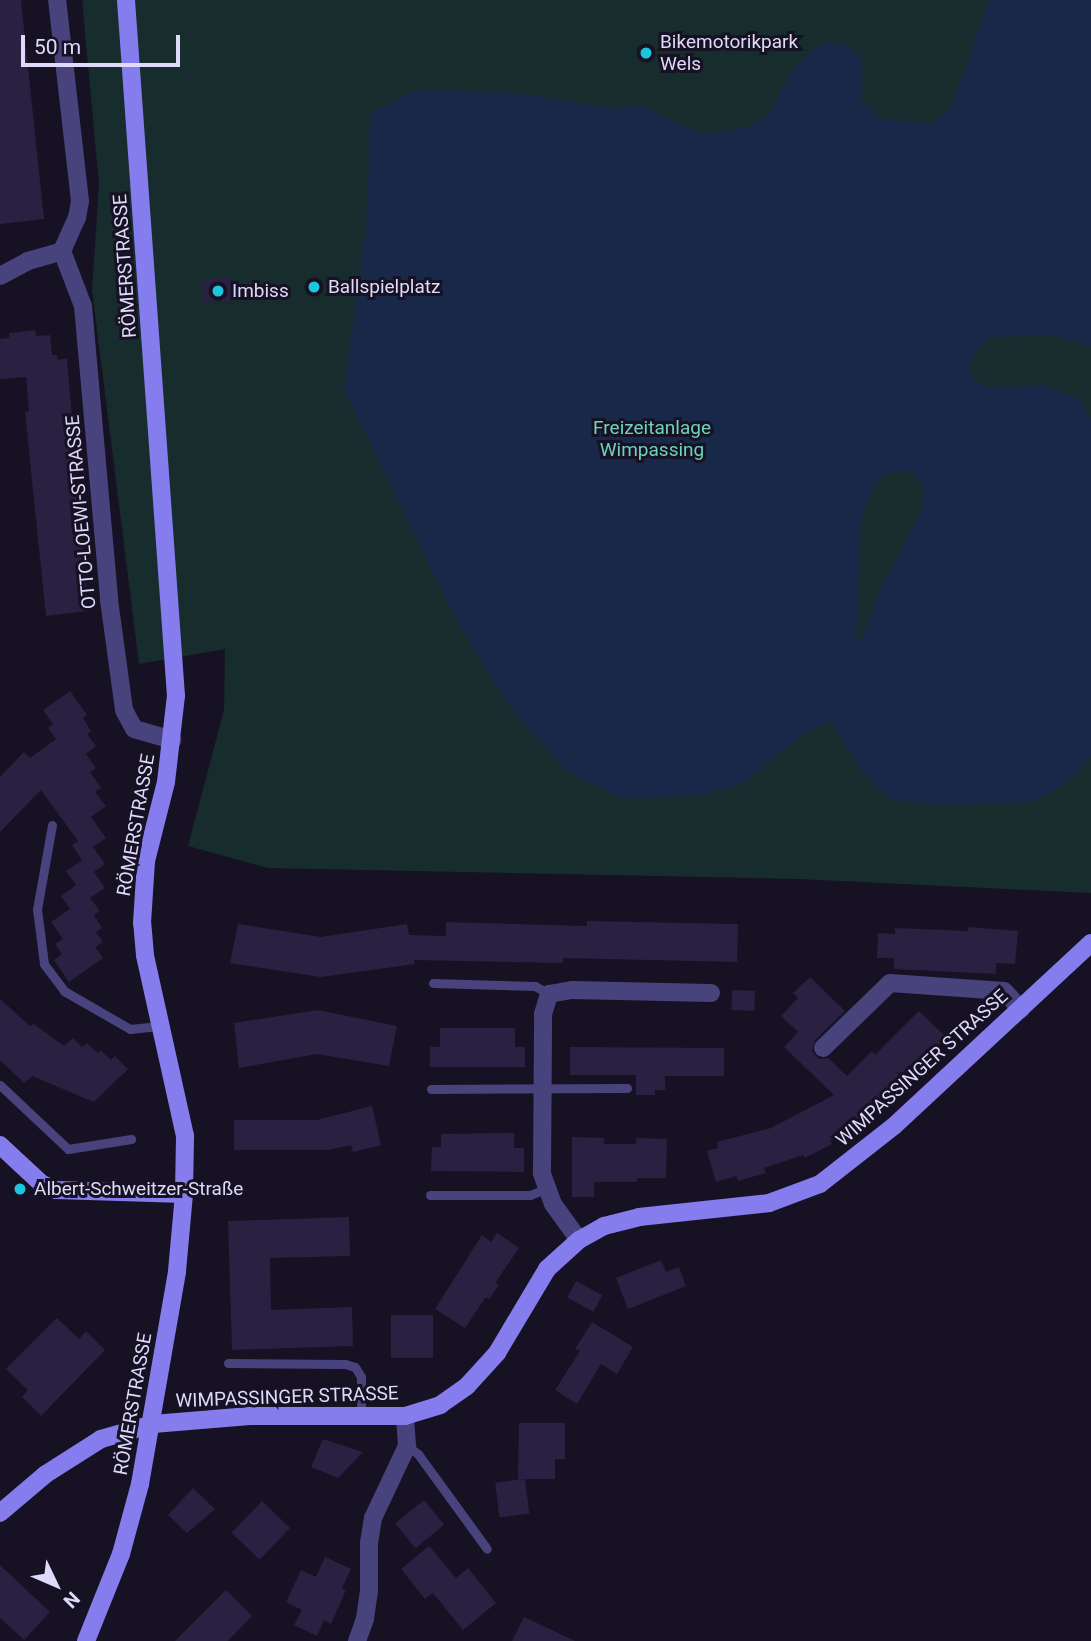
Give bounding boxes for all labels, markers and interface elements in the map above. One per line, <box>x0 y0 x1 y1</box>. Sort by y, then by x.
scale bar <box>24 21 184 65</box>
place label: Bikemotorikpark Wels <box>660 31 798 75</box>
text: 50 m <box>34 35 81 59</box>
marker: Bikemotorikpark Wels <box>638 45 654 61</box>
street label: RÖMERSTRASSE <box>109 193 141 339</box>
place label: Ballspielplatz <box>328 276 440 298</box>
marker: Ballspielplatz <box>306 279 322 295</box>
place label: Imbiss <box>232 280 289 302</box>
marker: Imbiss <box>210 283 226 299</box>
street label: OTTO-LOEWI-STRASSE <box>61 414 101 610</box>
park label: Freizeitanlage Wimpassing <box>593 417 711 461</box>
street label: RÖMERSTRASSE <box>112 752 160 898</box>
street label: WIMPASSINGER STRASSE <box>831 985 1013 1151</box>
place label: Albert-Schweitzer-Straße <box>34 1178 243 1200</box>
marker: Albert-Schweitzer-Straße <box>12 1181 28 1197</box>
street label: RÖMERSTRASSE <box>109 1331 157 1477</box>
street label: WIMPASSINGER STRASSE <box>175 1382 399 1412</box>
north arrow <box>21 1550 91 1620</box>
text: N <box>59 1587 84 1613</box>

